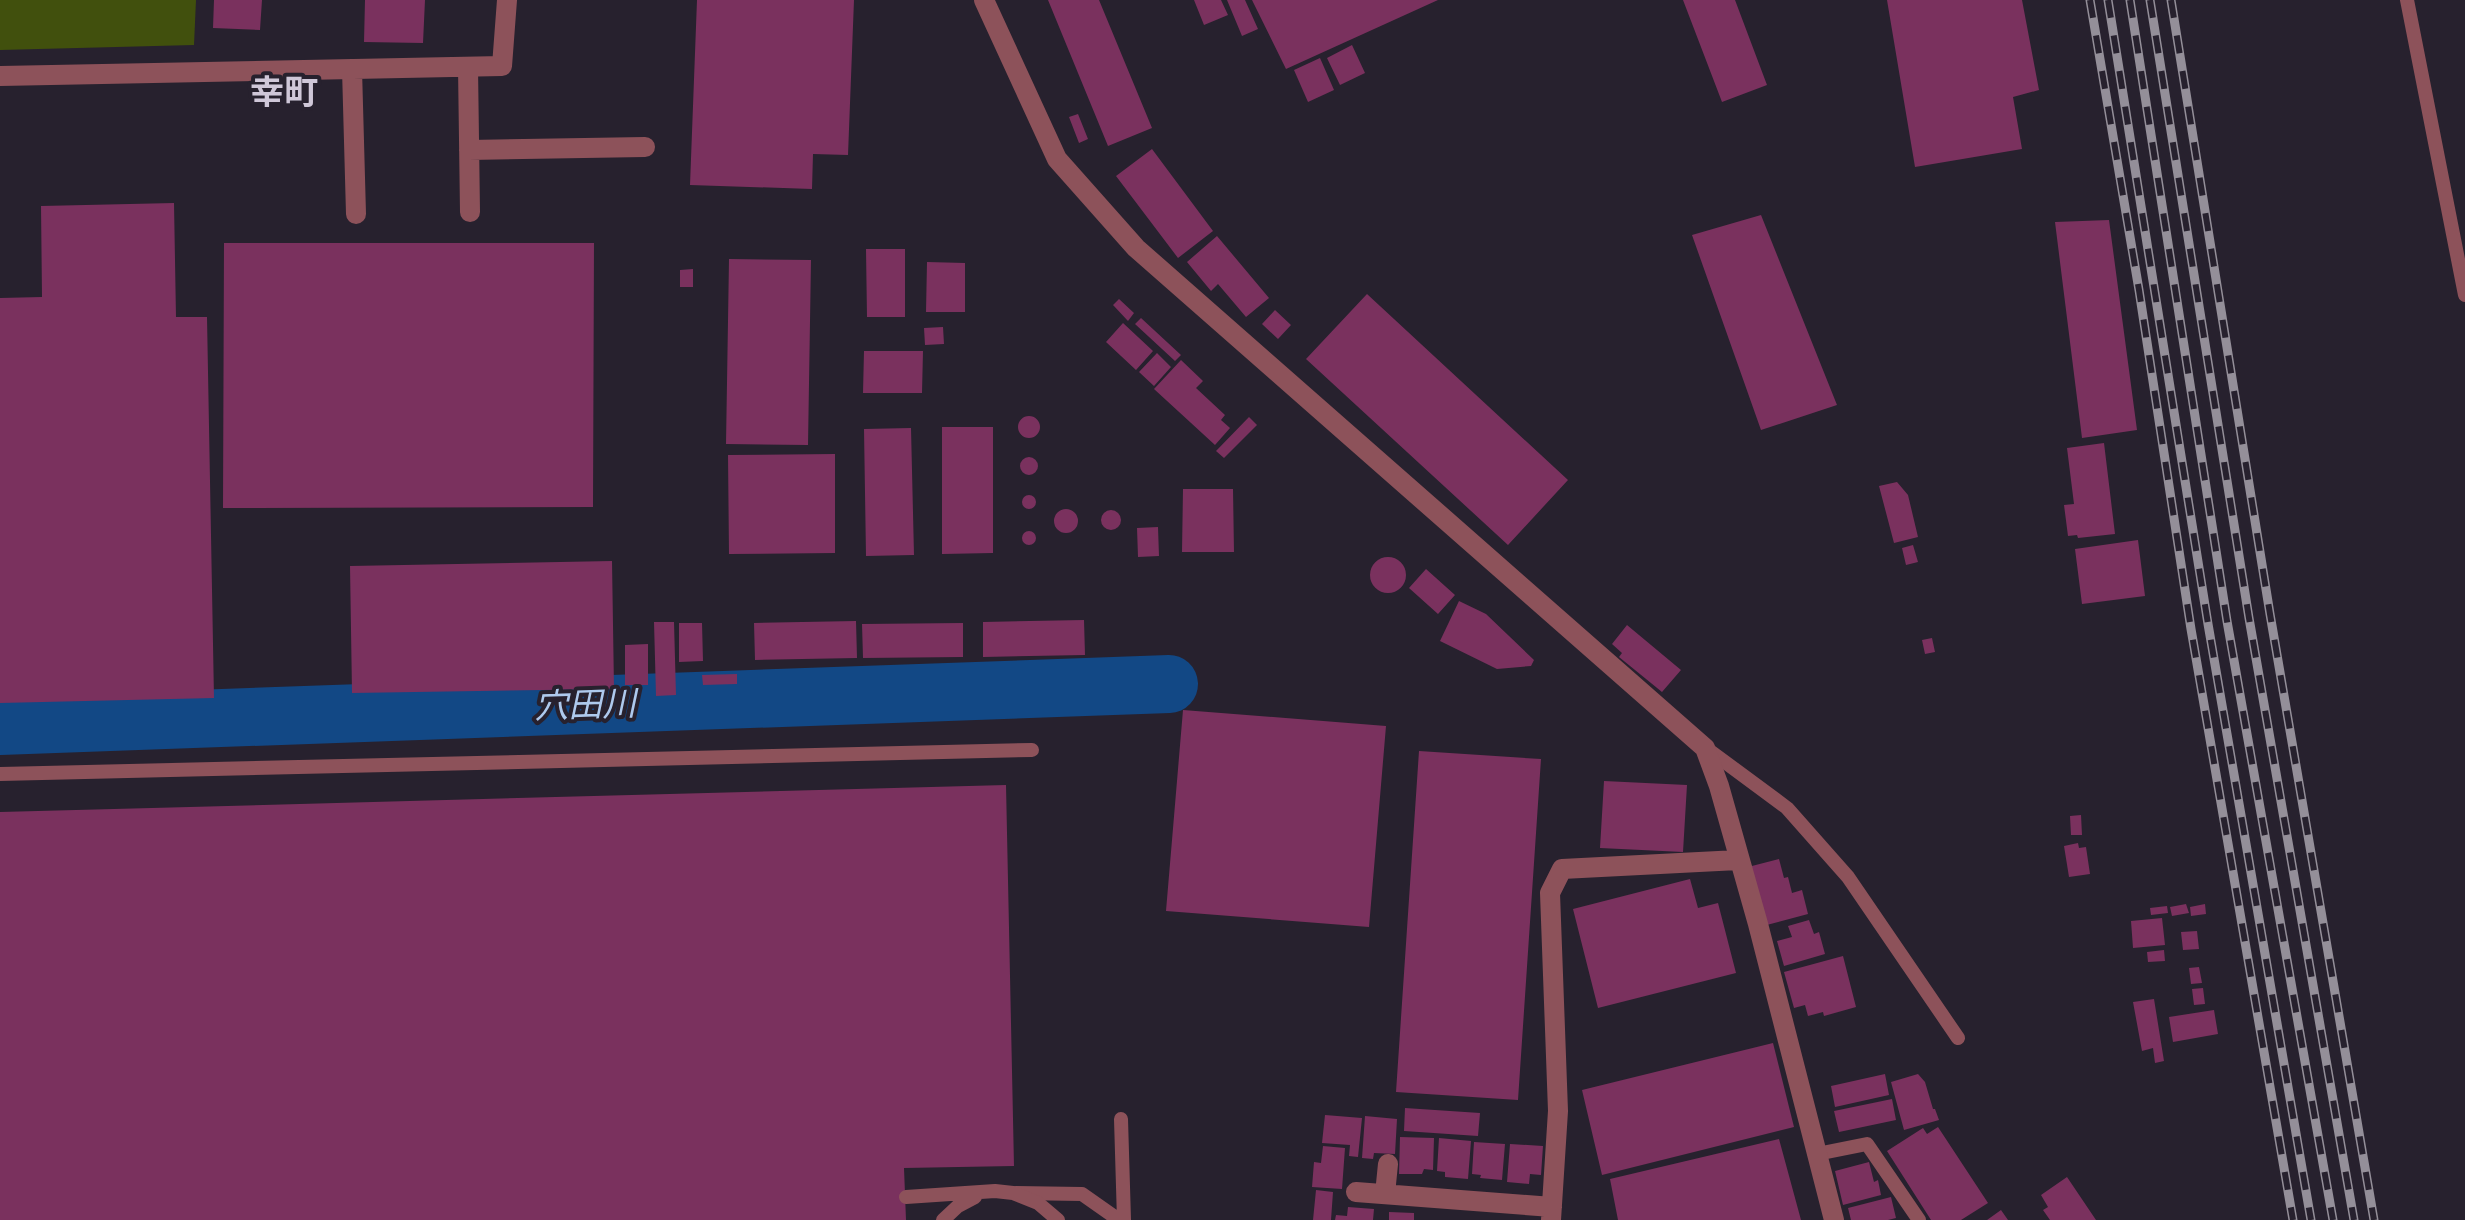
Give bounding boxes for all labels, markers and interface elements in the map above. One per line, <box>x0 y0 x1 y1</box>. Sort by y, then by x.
district label: 幸町 <box>250 72 318 113</box>
water label: 穴田川 <box>533 683 640 727</box>

